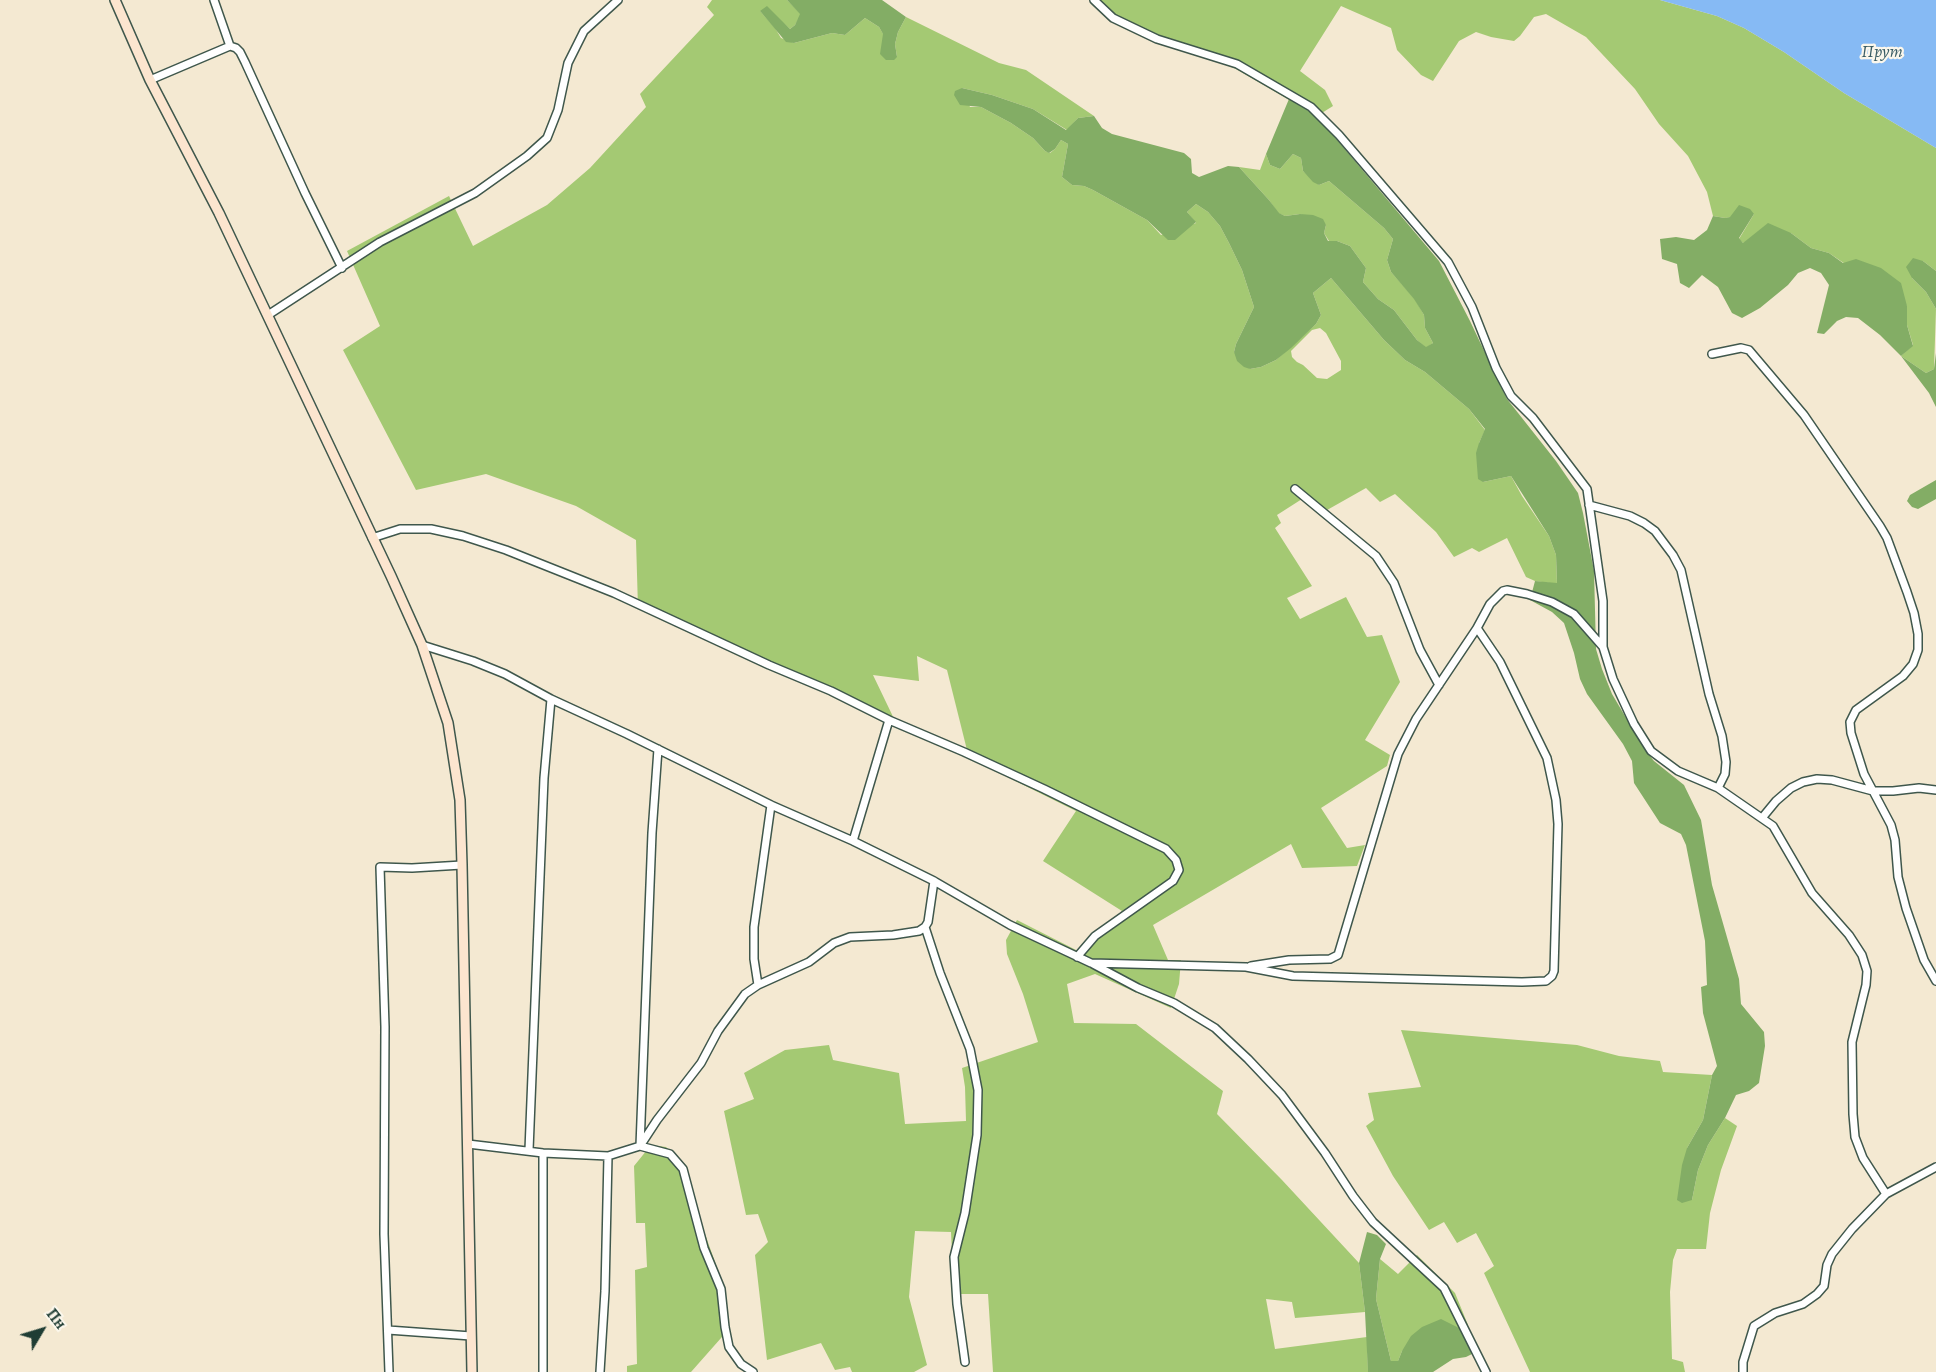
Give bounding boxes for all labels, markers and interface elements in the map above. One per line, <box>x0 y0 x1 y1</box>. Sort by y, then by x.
water label: Прут <box>1861 42 1903 64</box>
north arrow <box>12 1300 72 1360</box>
text: Пн <box>41 1304 71 1334</box>

